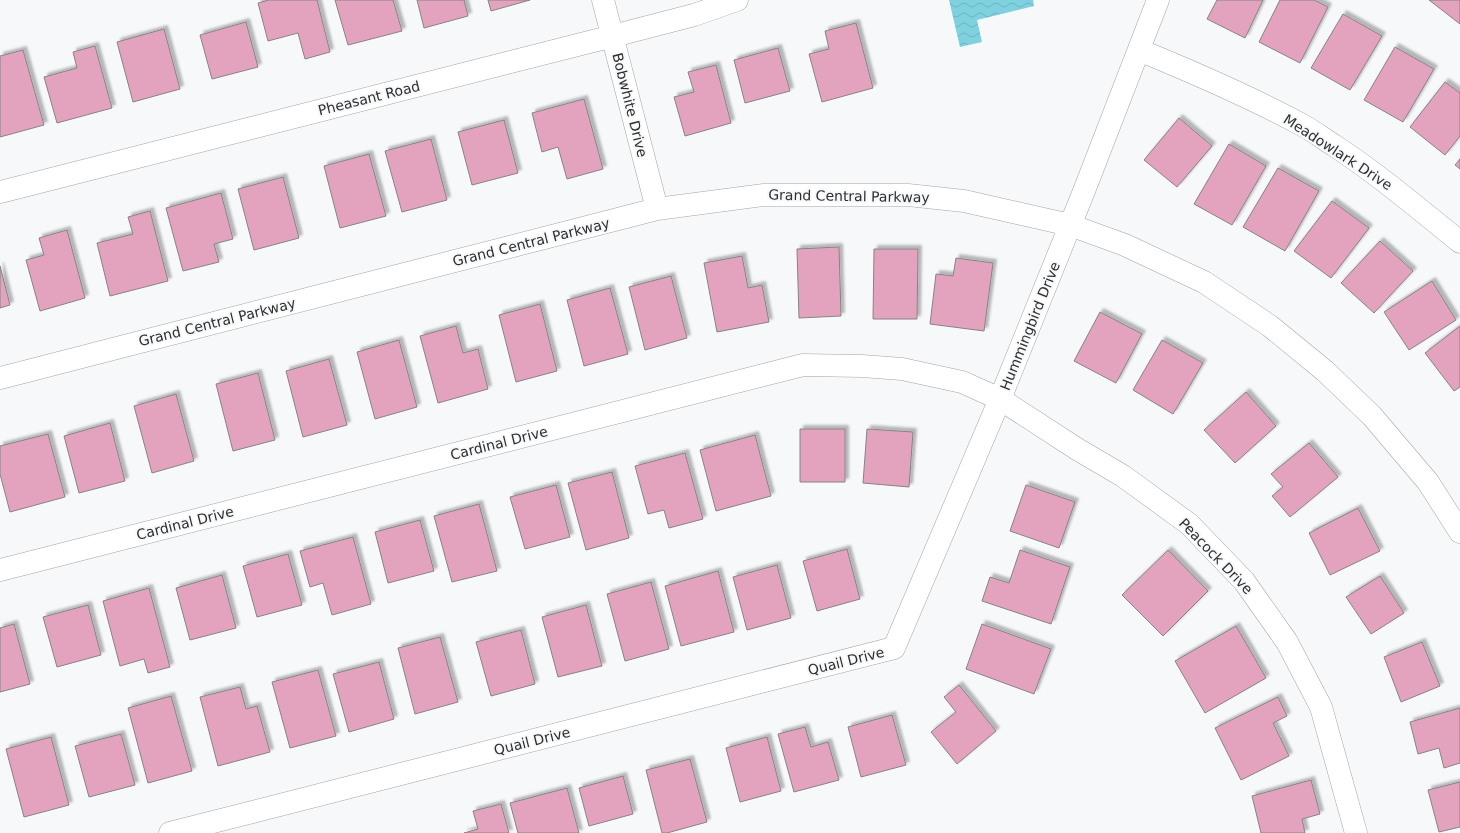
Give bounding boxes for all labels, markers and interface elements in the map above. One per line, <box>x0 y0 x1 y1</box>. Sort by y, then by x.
street label: Bobwhite Drive <box>609 51 651 159</box>
street label: Pheasant Road <box>316 78 422 118</box>
street label: Meadowlark Drive <box>1281 111 1395 193</box>
street label: Grand Central Parkway <box>768 187 930 205</box>
street label: Grand Central Parkway <box>451 215 611 269</box>
street label: Hummingbird Drive <box>997 259 1063 393</box>
street label: Grand Central Parkway <box>137 295 297 349</box>
street label: Cardinal Drive <box>449 423 549 463</box>
street label: Cardinal Drive <box>135 503 235 543</box>
street label: Peacock Drive <box>1176 515 1256 597</box>
street label: Quail Drive <box>806 644 886 678</box>
street label: Quail Drive <box>492 724 572 758</box>

